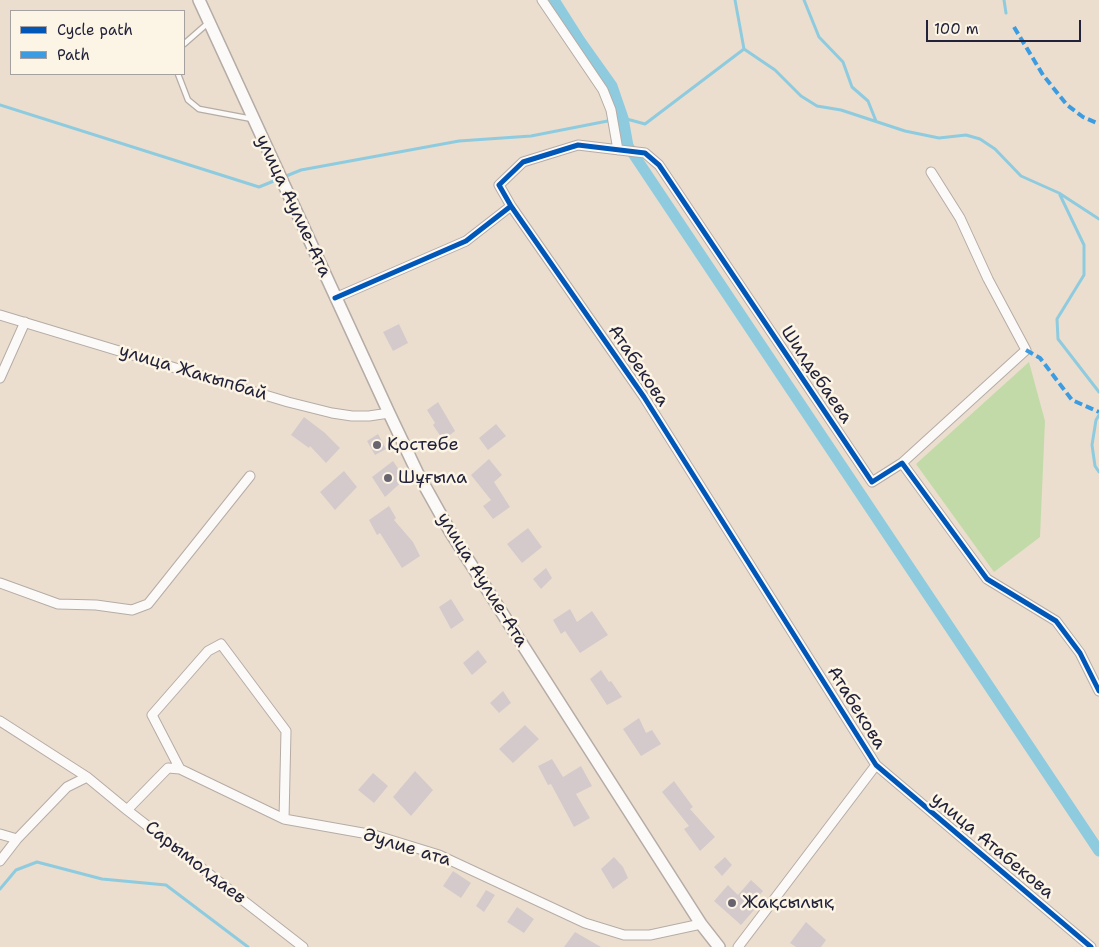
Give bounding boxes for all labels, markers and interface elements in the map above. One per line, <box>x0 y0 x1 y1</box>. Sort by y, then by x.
legend <box>10 10 185 75</box>
scale bar <box>929 10 1084 42</box>
text: 100 m <box>934 19 979 39</box>
text: Cycle path <box>57 20 133 40</box>
text: Path <box>57 45 90 65</box>
street label: улица Аулие-Ата <box>251 131 335 281</box>
street label: Атабекова <box>603 321 673 411</box>
street label: Шилдебаева <box>775 322 857 428</box>
street label: улица Жакыпбай <box>116 340 270 406</box>
place label: Қостөбе <box>387 434 459 456</box>
marker: Қостөбе <box>371 439 383 451</box>
place label: Шұғыла <box>398 467 467 489</box>
marker: Шұғыла <box>382 472 394 484</box>
street label: улица Аулие-Ата <box>432 509 532 651</box>
street label: Атабекова <box>822 663 890 753</box>
street label: улица Атабекова <box>926 788 1058 904</box>
street label: Сарымолдаев <box>140 817 250 909</box>
street label: Әулие ата <box>361 824 453 872</box>
place label: Жақсылық <box>742 892 834 914</box>
marker: Жақсылық <box>726 897 738 909</box>

